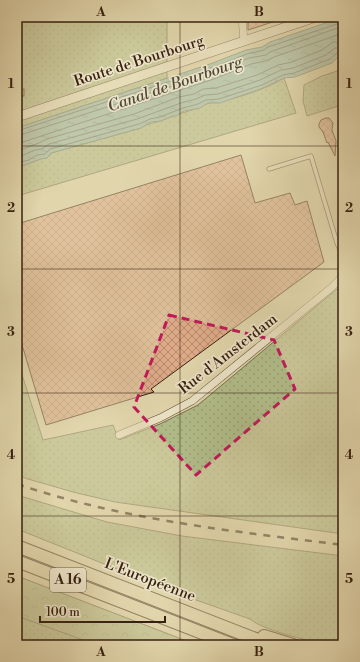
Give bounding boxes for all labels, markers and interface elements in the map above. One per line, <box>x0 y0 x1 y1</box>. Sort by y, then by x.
text: A <box>95 4 106 20</box>
text: B <box>254 4 264 20</box>
street label: Route de Bourbourg <box>71 31 207 91</box>
water label: Canal de Bourbourg <box>105 51 246 116</box>
text: 1 <box>8 76 15 92</box>
text: 1 <box>346 76 353 92</box>
text: 2 <box>7 200 15 216</box>
text: 2 <box>345 200 353 216</box>
street label: Rue d'Amsterdam <box>175 310 281 398</box>
text: 3 <box>7 324 15 340</box>
text: 3 <box>345 324 353 340</box>
text: 4 <box>7 447 16 463</box>
text: 4 <box>345 447 354 463</box>
street label: L'Européenne <box>102 554 198 606</box>
road number: A 16 <box>50 568 86 592</box>
text: 5 <box>7 571 15 587</box>
text: 5 <box>345 571 353 587</box>
scale bar <box>40 598 165 624</box>
text: 100 m <box>46 605 80 620</box>
text: A <box>95 644 106 660</box>
text: B <box>254 644 264 660</box>

